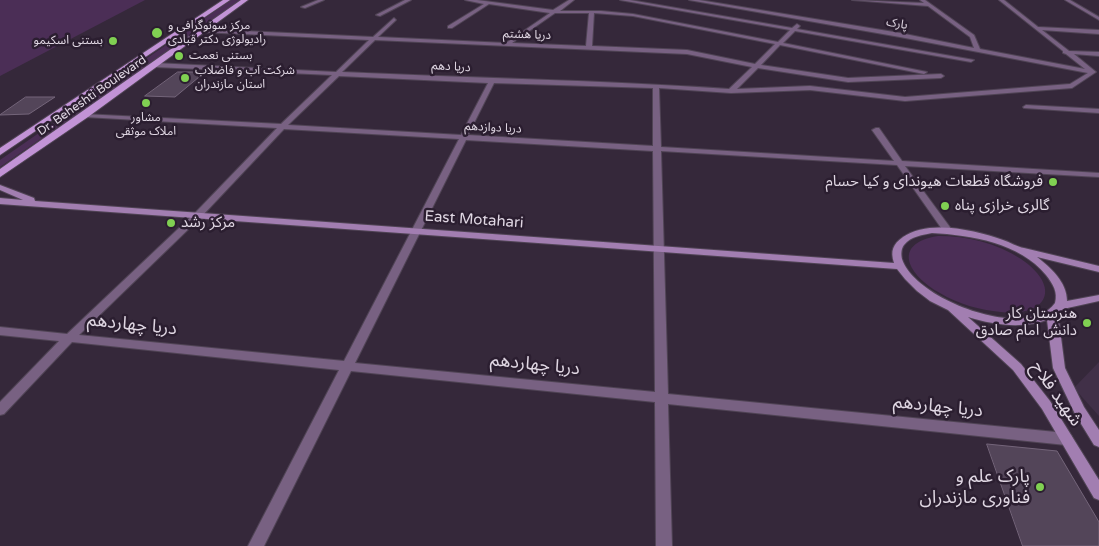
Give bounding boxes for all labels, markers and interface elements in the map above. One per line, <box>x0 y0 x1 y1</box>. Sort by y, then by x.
street label: پارک <box>885 15 909 33</box>
place label: مركز سونوگرافی و راديولوژی دكتر قبادی <box>168 19 266 47</box>
marker: مركز سونوگرافی و راديولوژی دكتر قبادی <box>150 26 164 40</box>
street label: دریا هشتم <box>503 27 551 43</box>
place label: بستنی اسکیمو <box>34 34 103 48</box>
marker: بستنی اسکیمو <box>107 35 119 47</box>
place label: بستنی نعمت <box>189 49 253 63</box>
marker: بستنی نعمت <box>173 50 185 62</box>
street label: Dr. Beheshti Boulevard <box>35 53 149 139</box>
street label: دریا دهم <box>431 59 471 75</box>
place label: شرکت آب و فاضلاب استان مازندران <box>195 64 295 92</box>
marker: شرکت آب و فاضلاب استان مازندران <box>179 72 191 84</box>
marker: مشاور املاک موثقی <box>140 97 152 109</box>
place label: مشاور املاک موثقی <box>116 111 176 139</box>
street label: دریا دوازدهم <box>464 119 522 137</box>
place label: فروشگاه قطعات هیوندای و کیا حسام <box>826 173 1043 191</box>
marker: فروشگاه قطعات هیوندای و کیا حسام <box>1047 176 1059 188</box>
place label: گالری خرازی پناه <box>955 197 1050 215</box>
marker: گالری خرازی پناه <box>939 200 951 212</box>
street label: East Motahari <box>424 208 524 232</box>
place label: مرکز رشد <box>181 214 235 232</box>
marker: مرکز رشد <box>165 217 177 229</box>
place label: هنرستان کار دانش امام صادق <box>976 305 1077 340</box>
street label: دریا چهاردهم <box>86 310 178 340</box>
marker: هنرستان کار دانش امام صادق <box>1081 317 1093 329</box>
street label: دریا چهاردهم <box>489 350 581 380</box>
street label: شهید فلاح <box>1026 357 1086 431</box>
street label: دریا چهاردهم <box>892 392 984 422</box>
place label: پارک علم و فناوری مازندران <box>920 466 1030 508</box>
marker: پارک علم و فناوری مازندران <box>1034 481 1046 493</box>

